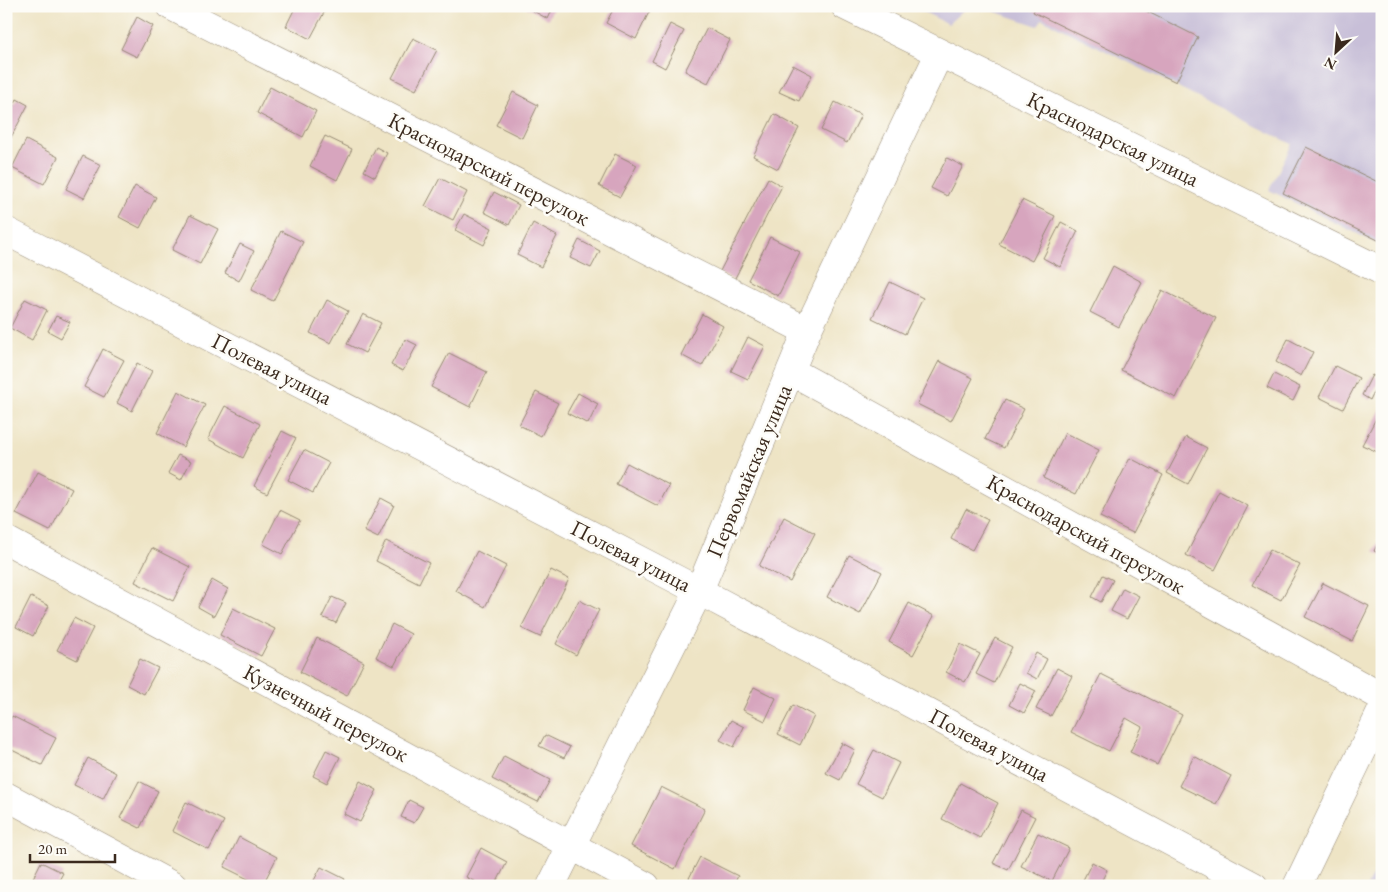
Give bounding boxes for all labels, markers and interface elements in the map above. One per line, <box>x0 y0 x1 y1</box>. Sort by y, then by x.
north arrow <box>1310 28 1360 78</box>
text: N <box>1321 53 1339 74</box>
street label: Краснодарская улица <box>1022 85 1204 193</box>
street label: Краснодарский переулок <box>383 106 595 233</box>
street label: Полевая улица <box>207 326 337 412</box>
street label: Первомайская улица <box>699 380 799 562</box>
street label: Краснодарский переулок <box>982 467 1191 601</box>
street label: Полевая улица <box>566 513 696 599</box>
street label: Кузнечный переулок <box>238 657 414 769</box>
street label: Полевая улица <box>924 701 1054 789</box>
scale bar <box>30 832 115 864</box>
text: 20 m <box>38 839 67 858</box>

